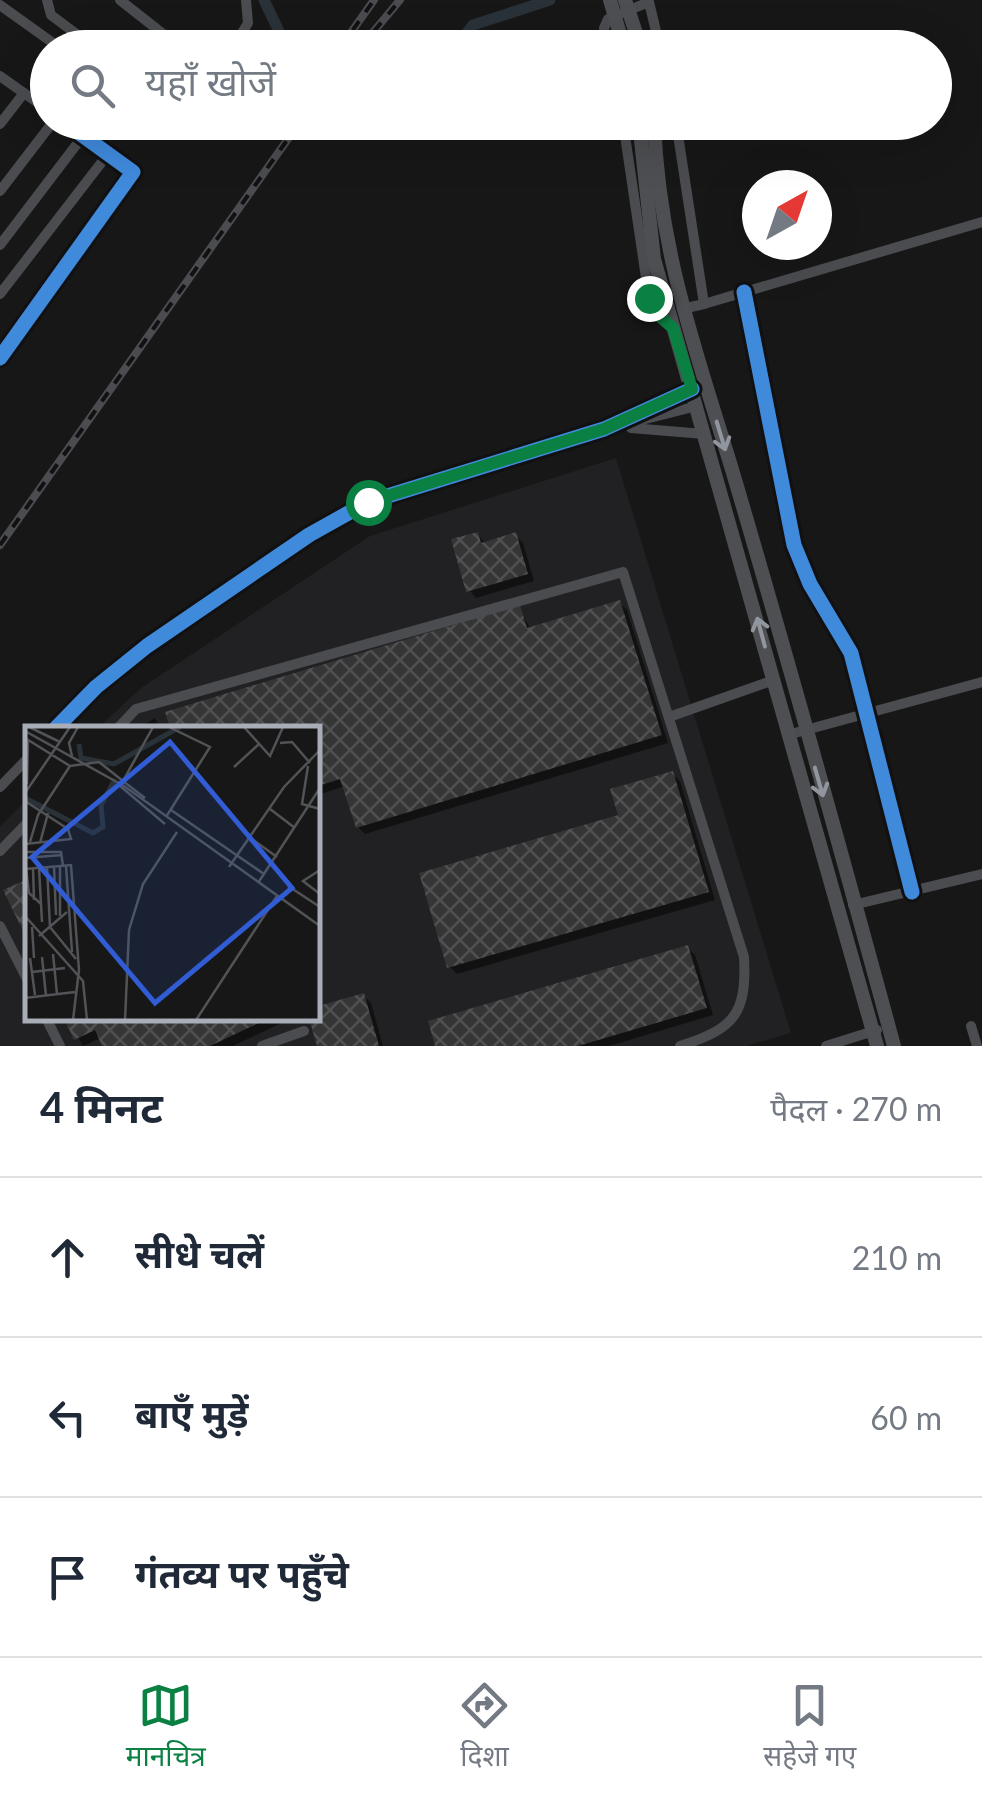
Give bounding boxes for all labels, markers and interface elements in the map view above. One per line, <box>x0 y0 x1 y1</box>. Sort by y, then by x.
search box <box>30 30 952 140</box>
icon: search <box>65 58 120 113</box>
text: यहाँ खोजें <box>145 58 276 104</box>
north arrow <box>742 170 832 260</box>
route end <box>627 276 673 322</box>
one-way arrow <box>714 420 732 451</box>
route start <box>346 480 392 526</box>
one-way arrow <box>751 617 770 648</box>
inset map <box>25 726 320 1021</box>
one-way arrow <box>811 766 829 797</box>
text: 4 मिनट <box>40 1082 163 1132</box>
text: पैदल · 270 m <box>770 1089 942 1128</box>
icon: ahead <box>40 1230 95 1285</box>
text: सीधे चलें <box>135 1230 264 1276</box>
text: 210 m <box>852 1238 942 1277</box>
icon: left <box>40 1390 95 1445</box>
text: बाएँ मुड़ें <box>135 1390 248 1436</box>
text: 60 m <box>870 1398 942 1437</box>
icon: arrive <box>40 1550 95 1605</box>
text: गंतव्य पर पहुँचे <box>135 1550 349 1596</box>
tab: मानचित्र <box>126 1678 206 1777</box>
tab: दिशा <box>457 1678 512 1777</box>
tab: सहेजे गए <box>763 1678 856 1777</box>

